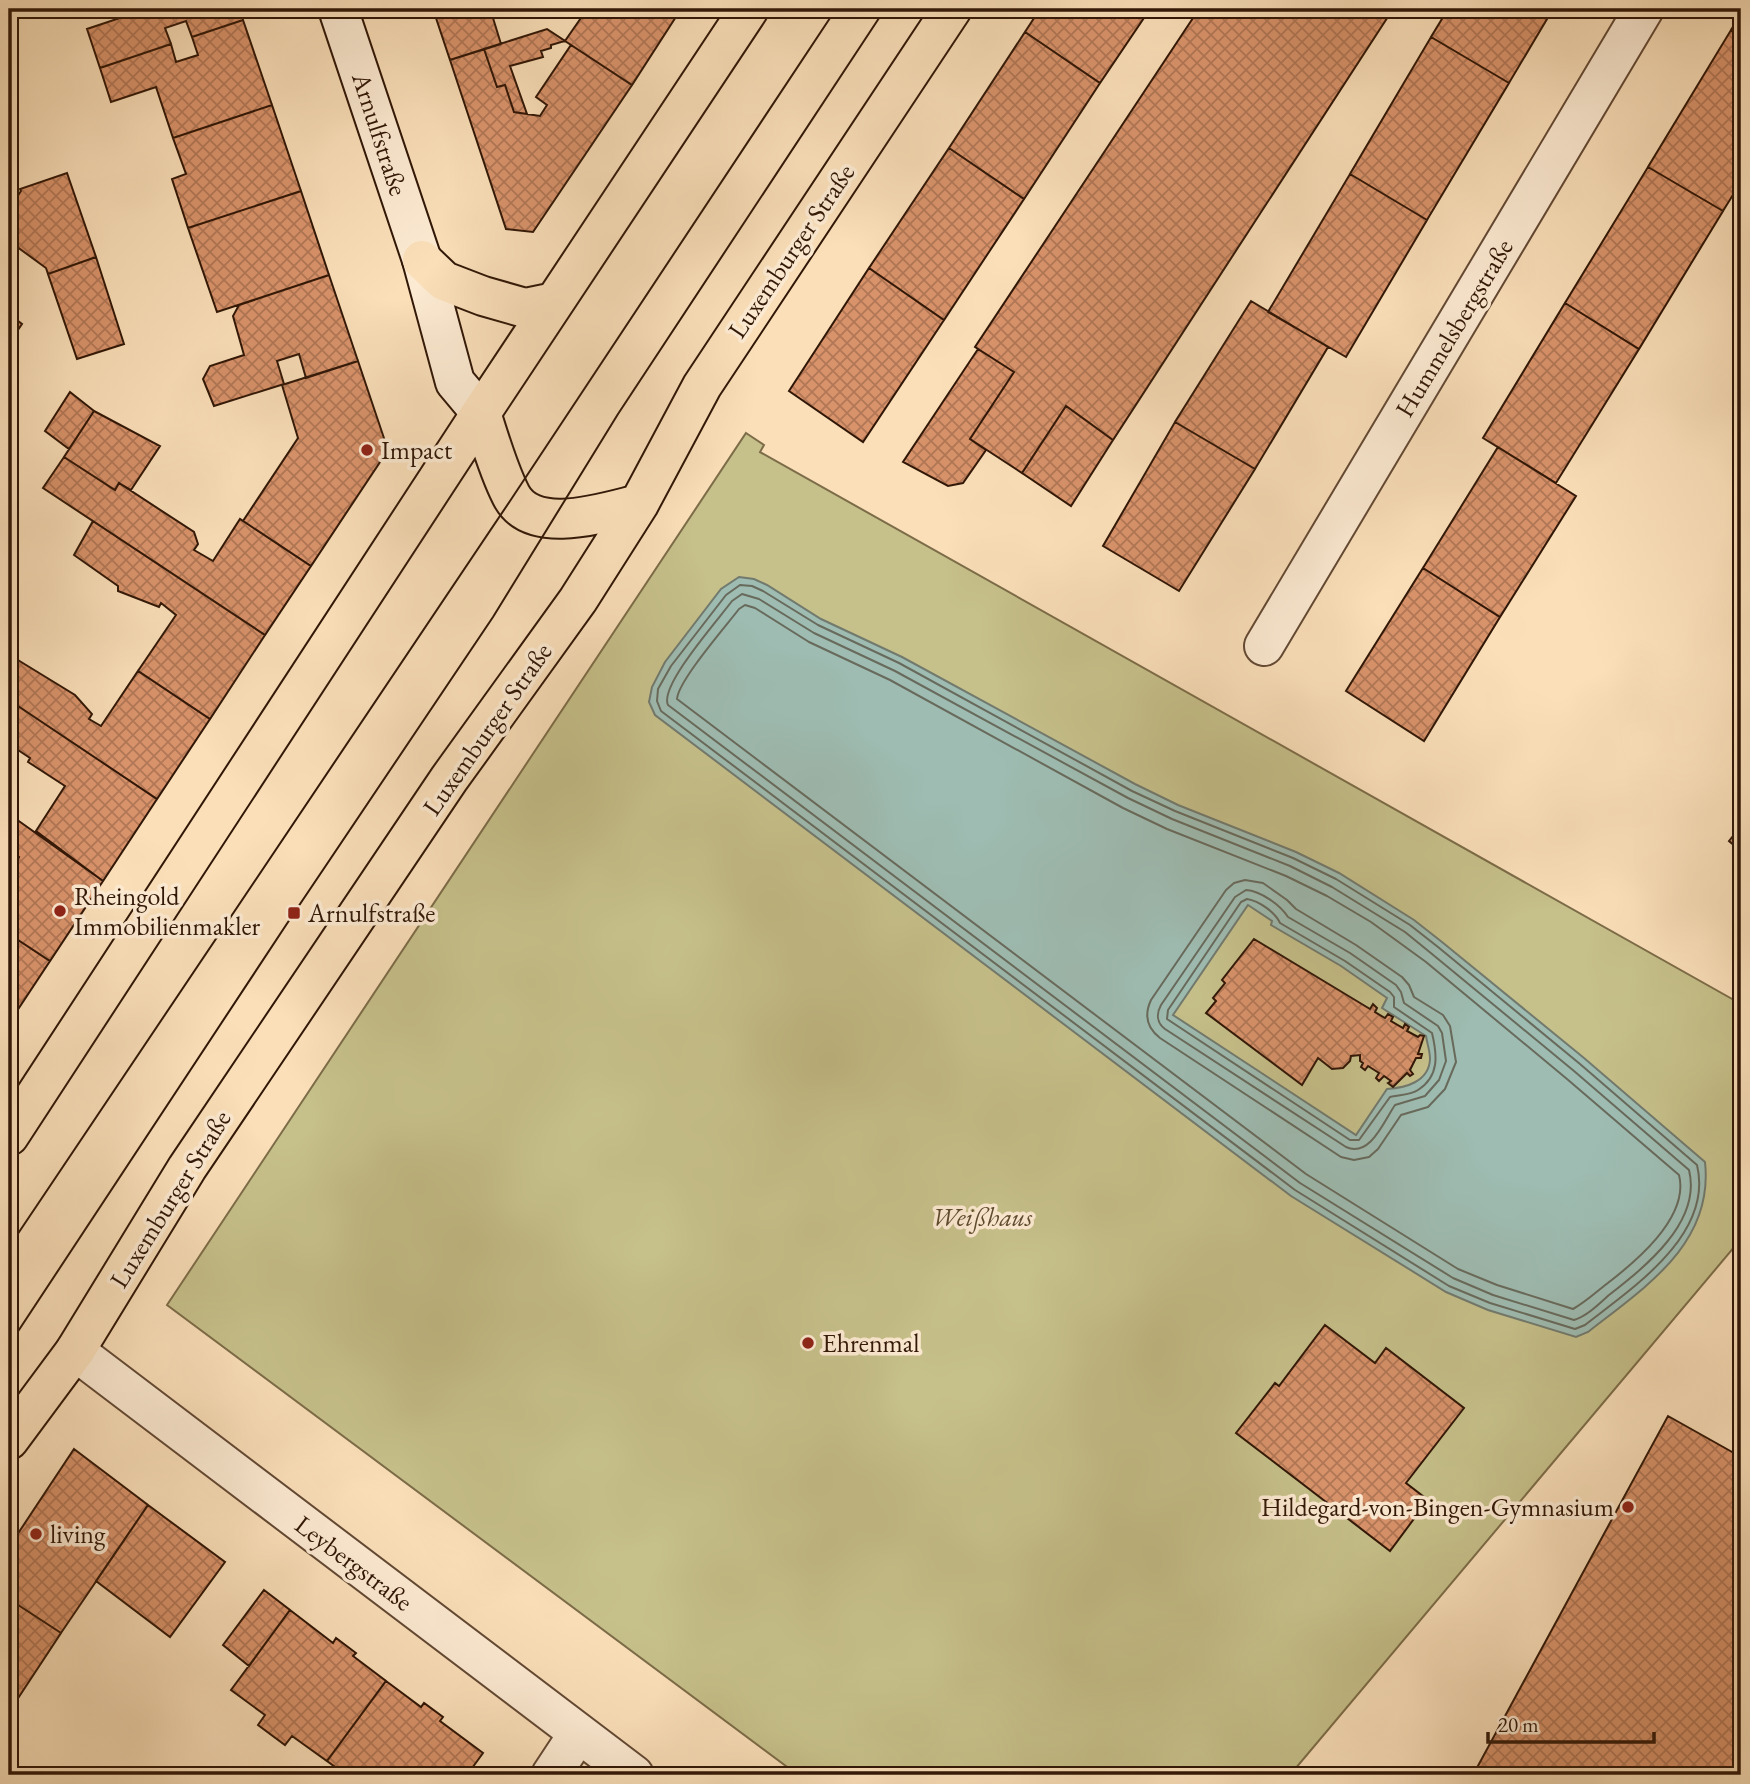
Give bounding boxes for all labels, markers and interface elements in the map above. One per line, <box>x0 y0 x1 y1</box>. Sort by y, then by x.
street label: Arnulfstraße <box>344 67 416 200</box>
street label: Luxemburger Straße <box>720 157 862 345</box>
street label: Hummelsbergstraße <box>1387 233 1521 423</box>
place label: Impact <box>381 433 452 467</box>
marker: Impact <box>359 442 375 458</box>
street label: Luxemburger Straße <box>415 636 559 822</box>
place label: Rheingold Immobilienmakler <box>74 879 261 943</box>
place label: Arnulfstraße <box>307 896 435 930</box>
marker: Rheingold Immobilienmakler <box>52 903 68 919</box>
marker: Arnulfstraße <box>286 905 302 921</box>
street label: Luxemburger Straße <box>102 1104 238 1294</box>
park label: Weißhaus <box>932 1200 1033 1234</box>
place label: Ehrenmal <box>822 1326 919 1360</box>
marker: Ehrenmal <box>800 1335 816 1351</box>
place label: Hildegard-von-Bingen-Gymnasium <box>1261 1490 1614 1524</box>
marker: Hildegard-von-Bingen-Gymnasium <box>1620 1499 1636 1515</box>
street label: Leybergstraße <box>288 1508 420 1618</box>
place label: living <box>50 1517 106 1551</box>
marker: living <box>28 1526 44 1542</box>
scale bar <box>1488 1700 1654 1744</box>
text: 20 m <box>1498 1711 1539 1738</box>

